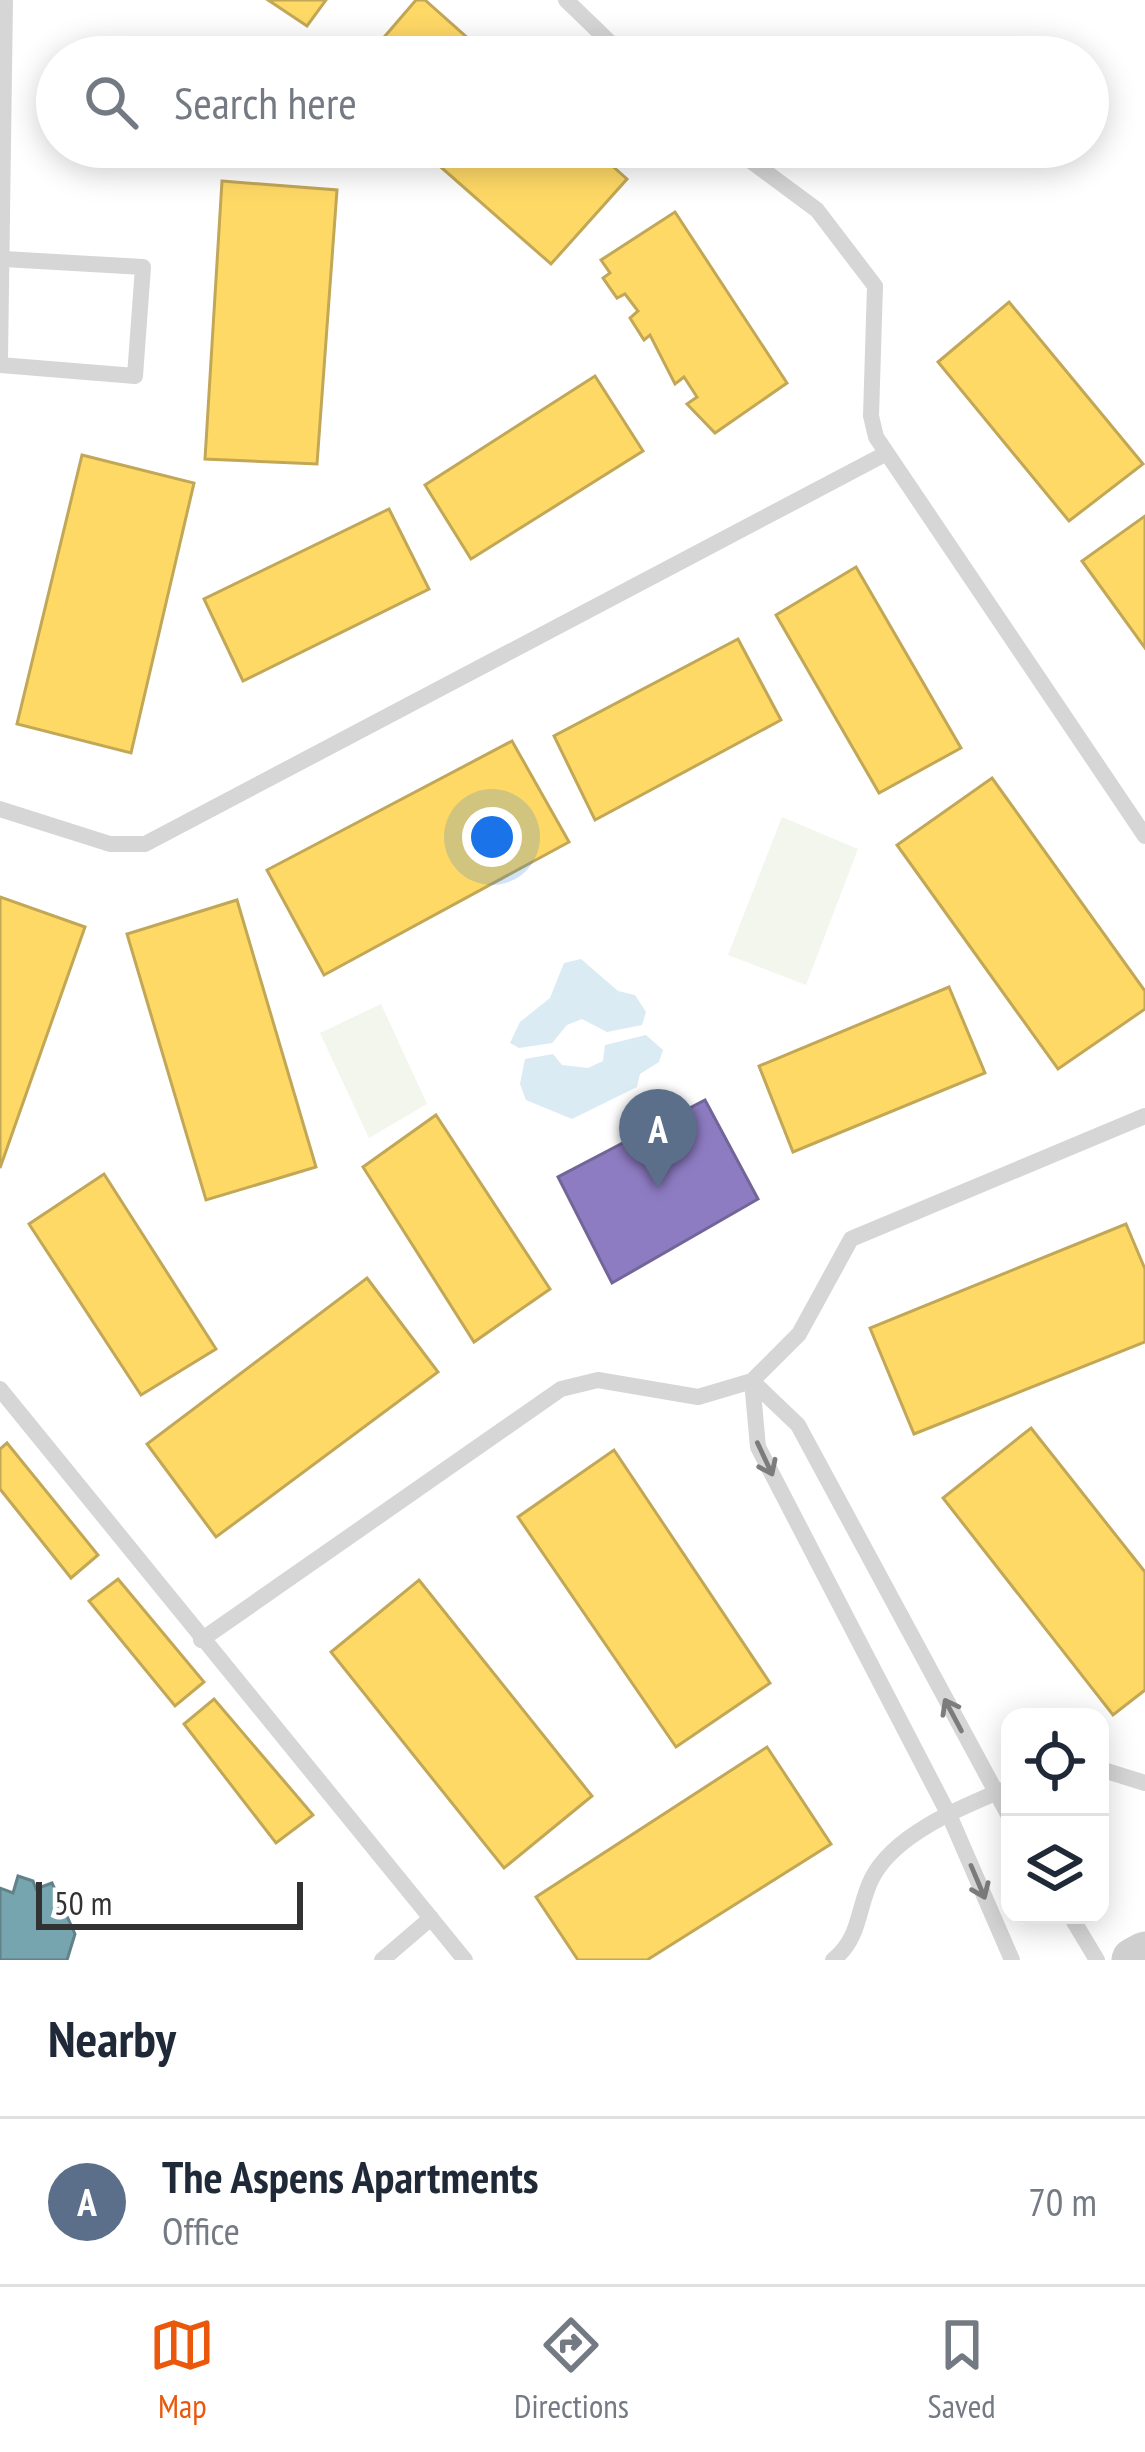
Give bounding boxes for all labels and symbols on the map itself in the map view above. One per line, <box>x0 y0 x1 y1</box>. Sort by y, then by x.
your location <box>462 807 522 867</box>
pin: A <box>619 1089 697 1188</box>
one-way arrow <box>756 1440 778 1476</box>
one-way arrow <box>941 1699 964 1734</box>
one-way arrow <box>969 1863 990 1900</box>
scale bar <box>36 1876 303 1929</box>

